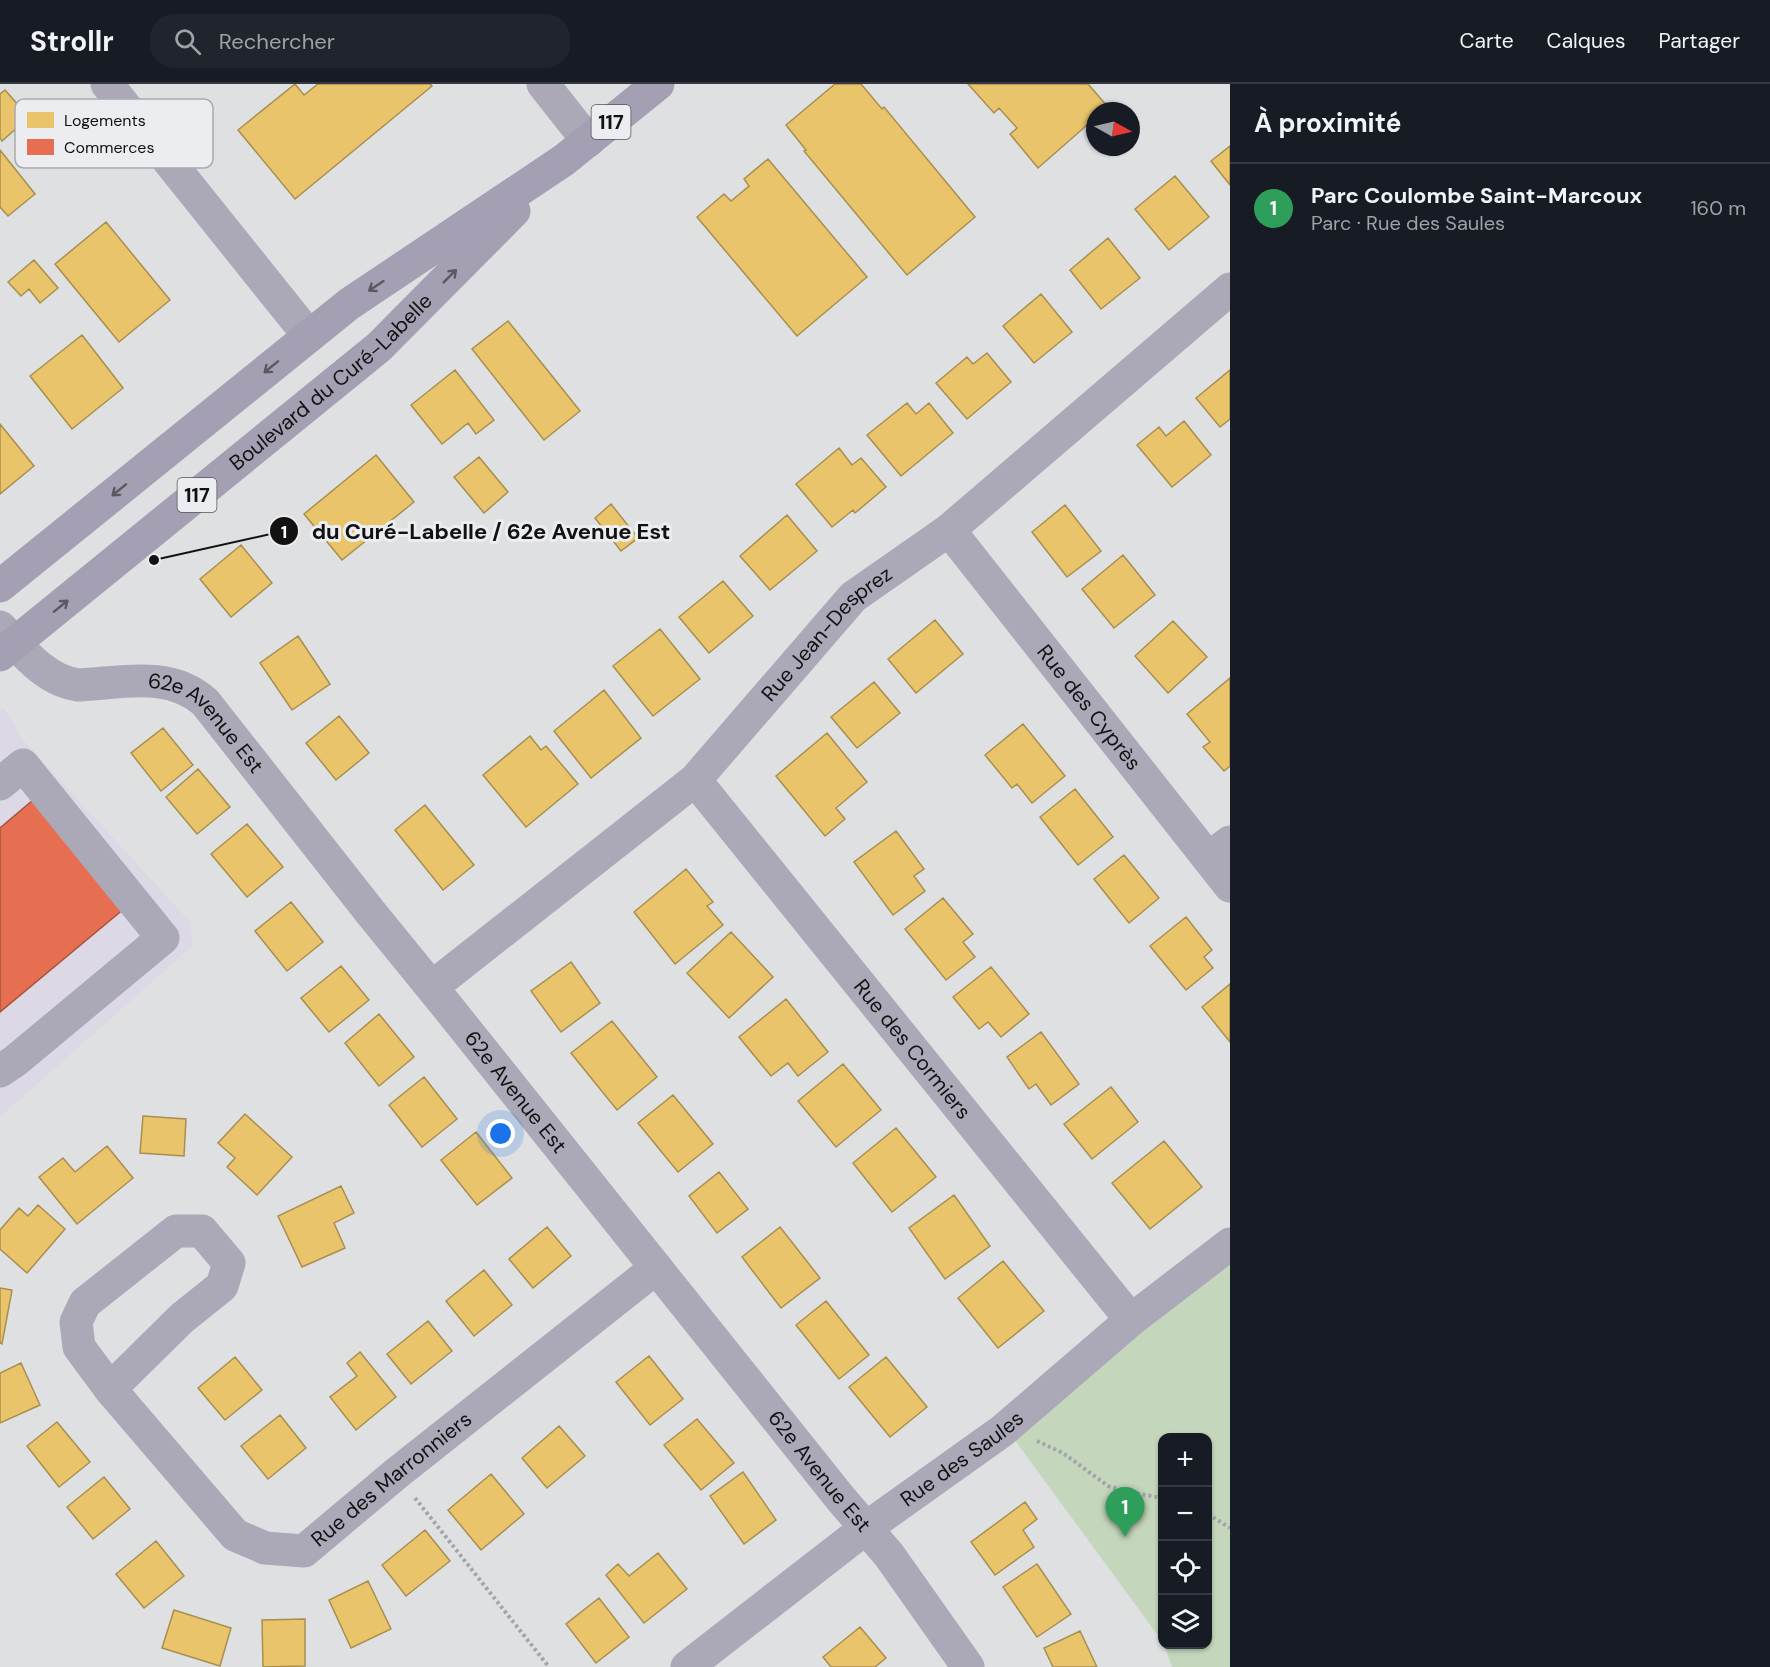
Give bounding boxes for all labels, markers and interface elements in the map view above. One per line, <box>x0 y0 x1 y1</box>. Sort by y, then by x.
search box <box>150 14 570 68</box>
text: Strollr <box>30 23 114 60</box>
icon: search <box>171 25 204 58</box>
text: Rechercher <box>219 27 335 56</box>
text: Carte <box>1459 27 1514 55</box>
text: Calques <box>1547 27 1625 55</box>
text: Partager <box>1658 27 1740 55</box>
legend <box>15 99 213 168</box>
north arrow <box>1086 102 1140 156</box>
road number: 117 <box>592 105 630 139</box>
text: À proximité <box>1254 106 1401 140</box>
text: Logements <box>64 110 146 131</box>
text: Commerces <box>64 137 154 158</box>
text: Parc Coulombe Saint-Marcoux <box>1311 181 1642 210</box>
text: 1 <box>1270 195 1277 221</box>
text: 160 m <box>1690 195 1746 221</box>
text: Parc · Rue des Saules <box>1311 210 1505 236</box>
one-way arrow <box>443 268 458 283</box>
one-way arrow <box>368 280 384 292</box>
street label: Boulevard du Curé-Labelle <box>224 287 438 477</box>
one-way arrow <box>263 360 279 373</box>
road number: 117 <box>178 478 216 512</box>
one-way arrow <box>111 483 127 496</box>
callout: du Curé-Labelle / 62e Avenue Est <box>269 511 682 551</box>
text: du Curé-Labelle / 62e Avenue Est <box>312 517 670 546</box>
text: 1 <box>281 520 287 544</box>
street label: Rue Jean-Desprez <box>755 560 898 707</box>
one-way arrow <box>52 599 68 612</box>
street label: Rue des Cyprès <box>1031 639 1147 776</box>
street label: 62e Avenue Est <box>147 667 270 779</box>
street label: Rue des Cormiers <box>847 973 977 1125</box>
street label: 62e Avenue Est <box>458 1025 573 1159</box>
your location <box>486 1119 515 1148</box>
street label: Rue des Saules <box>895 1404 1030 1513</box>
street label: Rue des Marronniers <box>305 1405 478 1553</box>
street label: 62e Avenue Est <box>762 1405 877 1538</box>
map controls <box>1158 1433 1212 1649</box>
button: + <box>1158 1433 1212 1487</box>
button: − <box>1158 1487 1212 1541</box>
pin: 1 <box>1106 1488 1144 1537</box>
button: locate <box>1158 1541 1212 1595</box>
button: layers <box>1158 1595 1212 1649</box>

